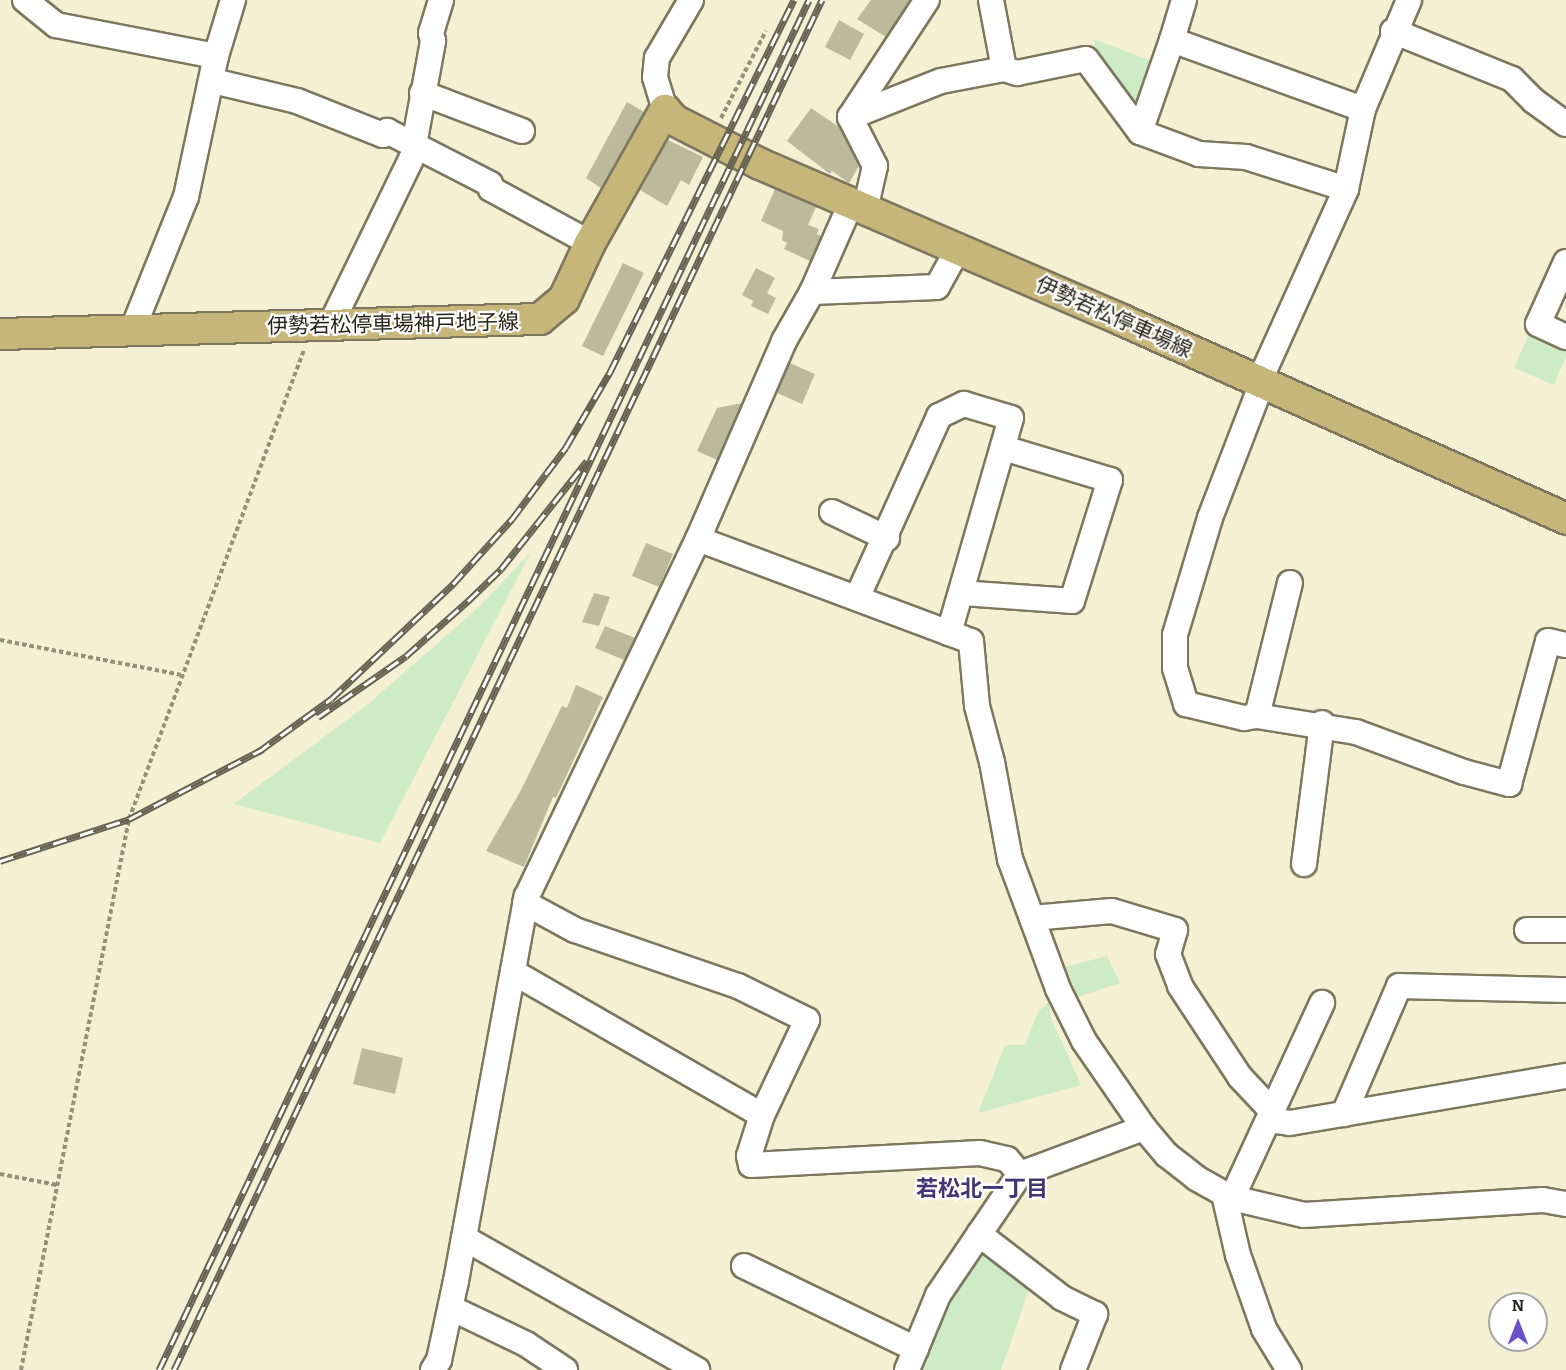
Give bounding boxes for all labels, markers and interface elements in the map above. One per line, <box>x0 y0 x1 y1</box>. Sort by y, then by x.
street label: 伊勢若松停車場線 <box>1032 271 1196 363</box>
street label: 伊勢若松停車場神戸地子線 <box>267 309 519 339</box>
district label: 若松北一丁目 <box>916 1176 1048 1202</box>
north arrow <box>1488 1292 1548 1352</box>
text: N <box>1512 1296 1524 1315</box>

